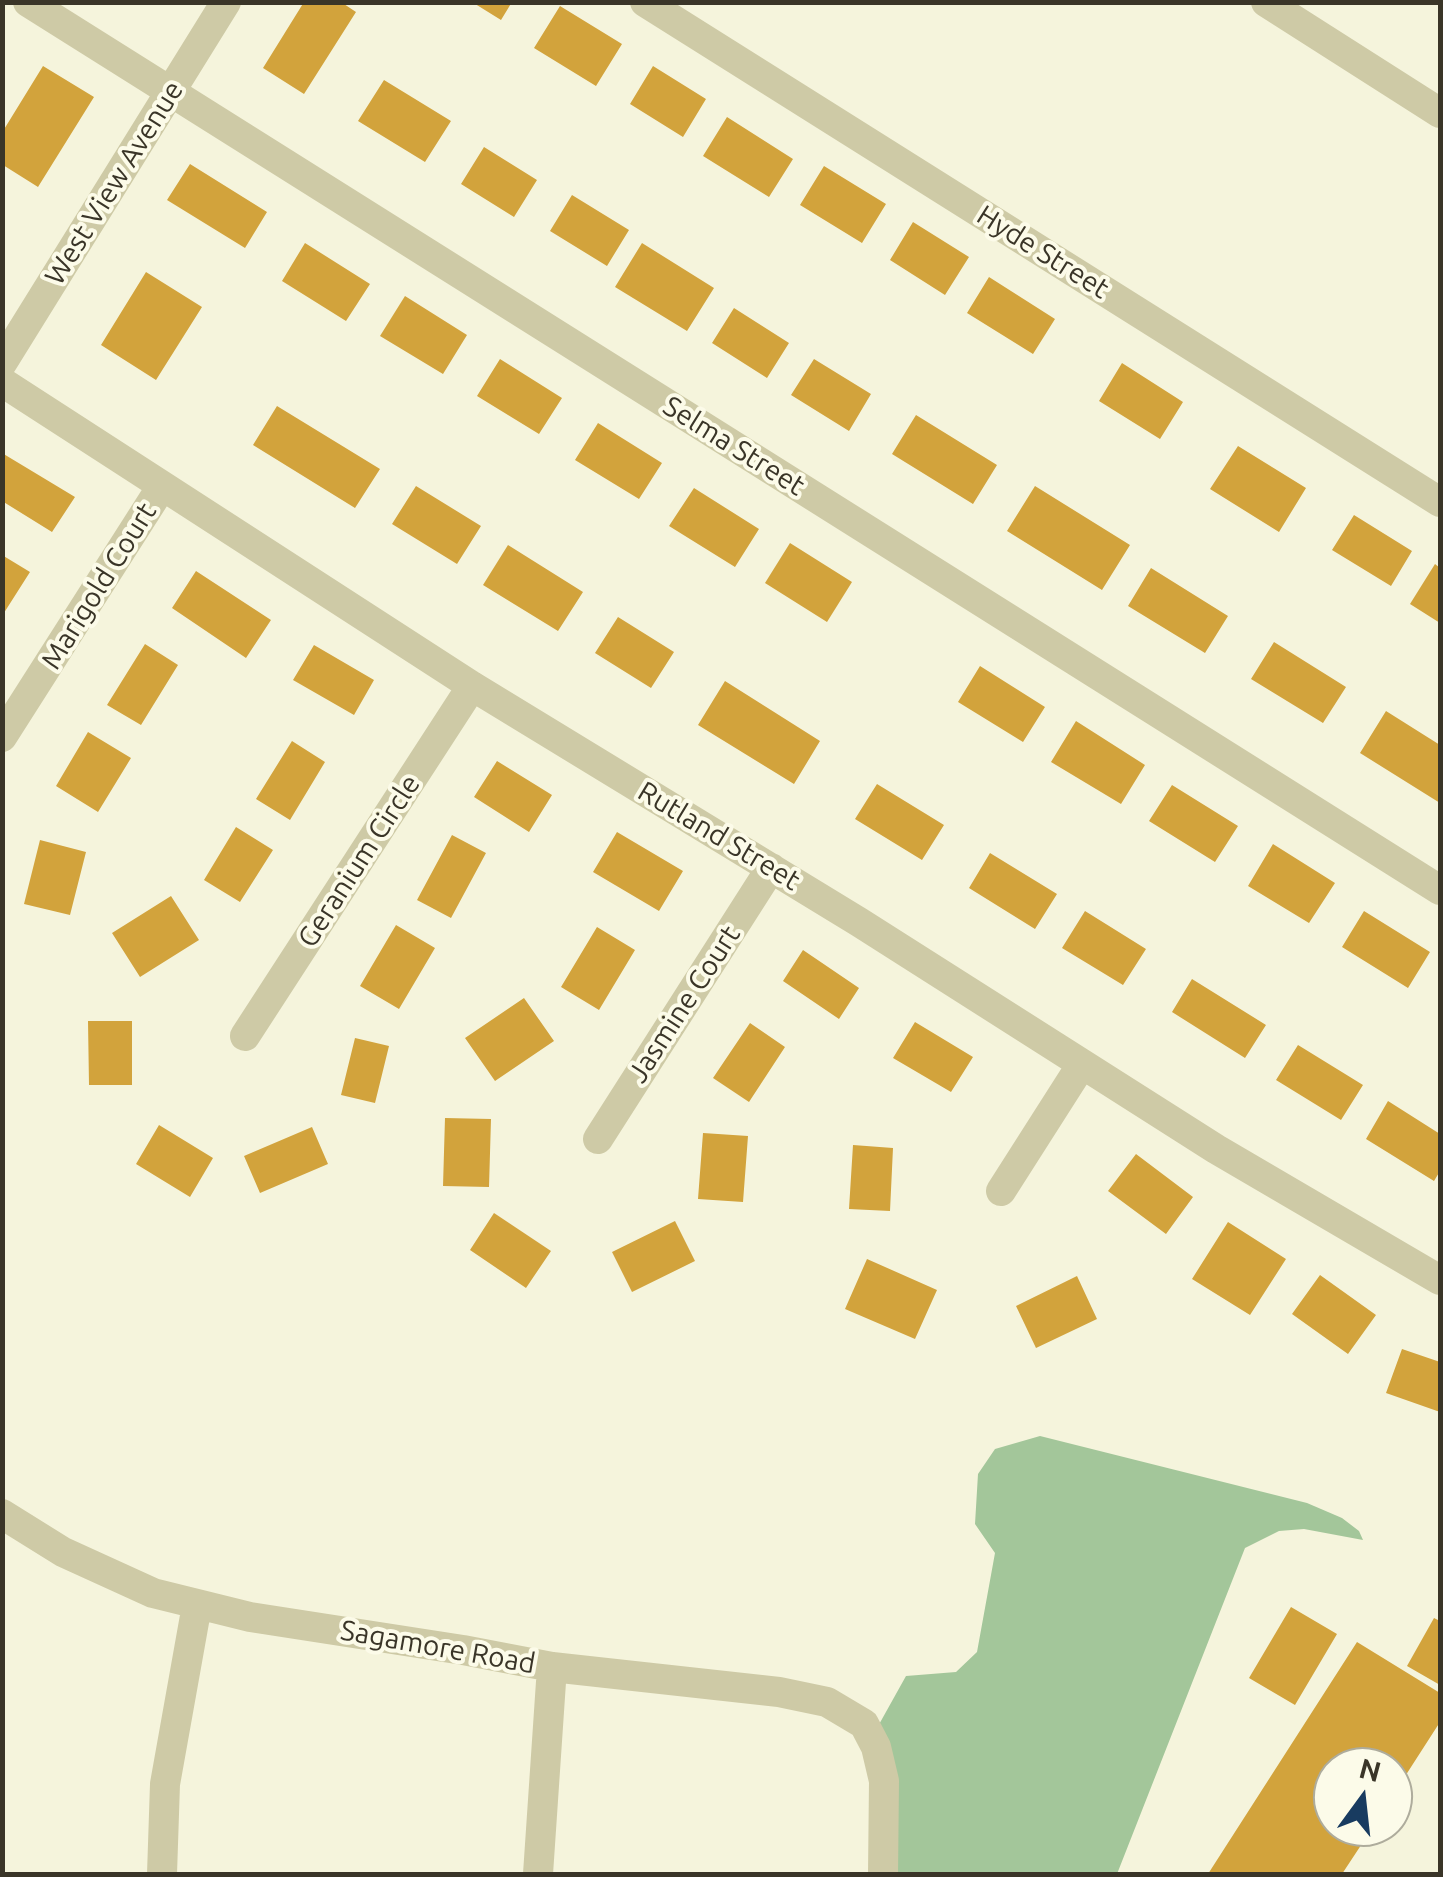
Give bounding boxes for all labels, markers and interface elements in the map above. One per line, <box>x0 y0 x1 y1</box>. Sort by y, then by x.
street label: West View Avenue <box>38 75 190 291</box>
street label: Hyde Street <box>971 198 1115 306</box>
street label: Selma Street <box>657 389 811 503</box>
street label: Marigold Court <box>34 497 164 675</box>
street label: Geranium Circle <box>291 769 427 953</box>
street label: Rutland Street <box>632 774 806 898</box>
street label: Jasmine Court <box>621 919 747 1089</box>
street label: Sagamore Road <box>338 1613 538 1681</box>
north arrow <box>1313 1747 1413 1847</box>
text: N <box>1356 1752 1384 1787</box>

